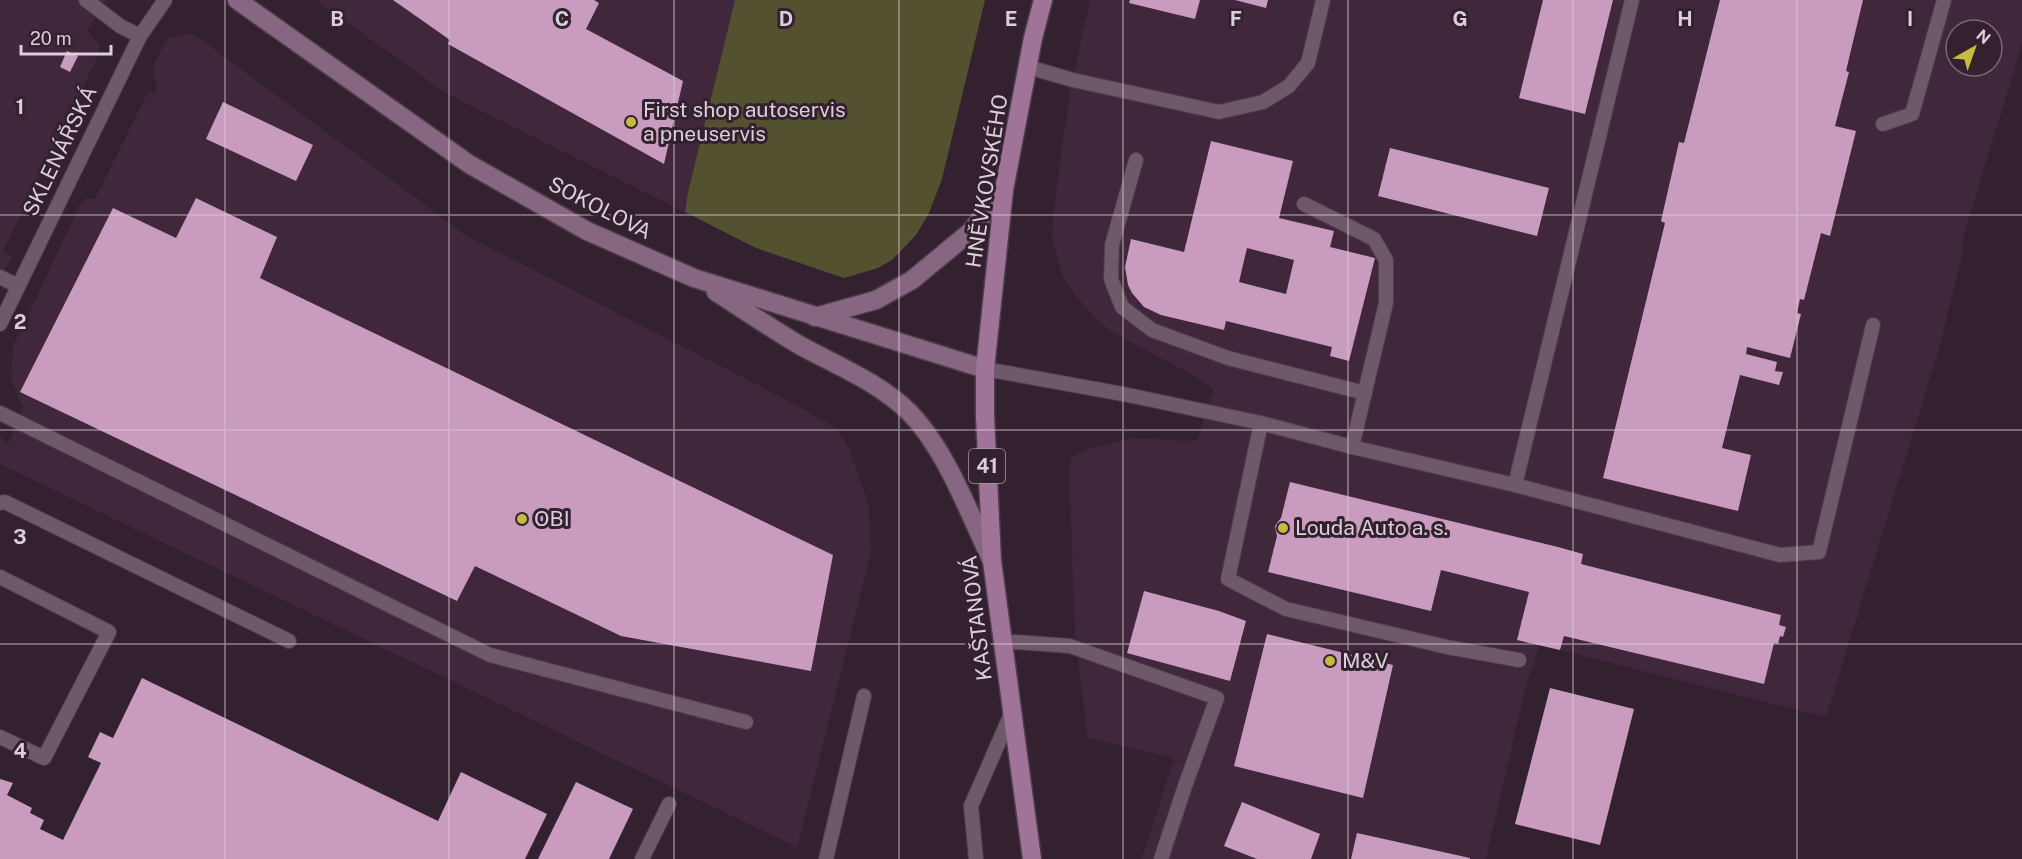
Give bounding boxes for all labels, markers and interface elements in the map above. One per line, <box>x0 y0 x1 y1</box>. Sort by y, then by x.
text: B <box>330 7 344 31</box>
text: C <box>555 7 569 31</box>
text: D <box>779 7 793 31</box>
text: E <box>1005 7 1017 31</box>
text: F <box>1230 7 1242 31</box>
text: G <box>1452 7 1468 31</box>
text: H <box>1677 7 1693 31</box>
text: I <box>1907 7 1913 31</box>
scale bar <box>21 18 111 56</box>
north arrow <box>1944 18 2004 78</box>
text: N <box>1972 26 1994 48</box>
text: 20 m <box>30 28 72 49</box>
street label: SKLENÁŘSKÁ <box>17 82 102 220</box>
street label: HNĚVKOVSKÉHO <box>960 92 1013 269</box>
text: 1 <box>16 95 24 119</box>
place label: First shop autoservis a pneuservis <box>643 97 846 146</box>
marker: First shop autoservis a pneuservis <box>624 115 638 129</box>
street label: SOKOLOVA <box>544 171 656 244</box>
text: 2 <box>14 310 26 334</box>
road number: 41 <box>969 449 1005 483</box>
place label: OBI <box>534 506 570 531</box>
marker: OBI <box>515 512 529 526</box>
place label: Louda Auto a. s. <box>1295 515 1448 540</box>
marker: Louda Auto a. s. <box>1276 521 1290 535</box>
text: 3 <box>13 525 27 549</box>
street label: KAŠTANOVÁ <box>956 554 997 682</box>
place label: M&V <box>1342 648 1389 673</box>
marker: M&V <box>1323 654 1337 668</box>
text: 4 <box>13 739 27 763</box>

